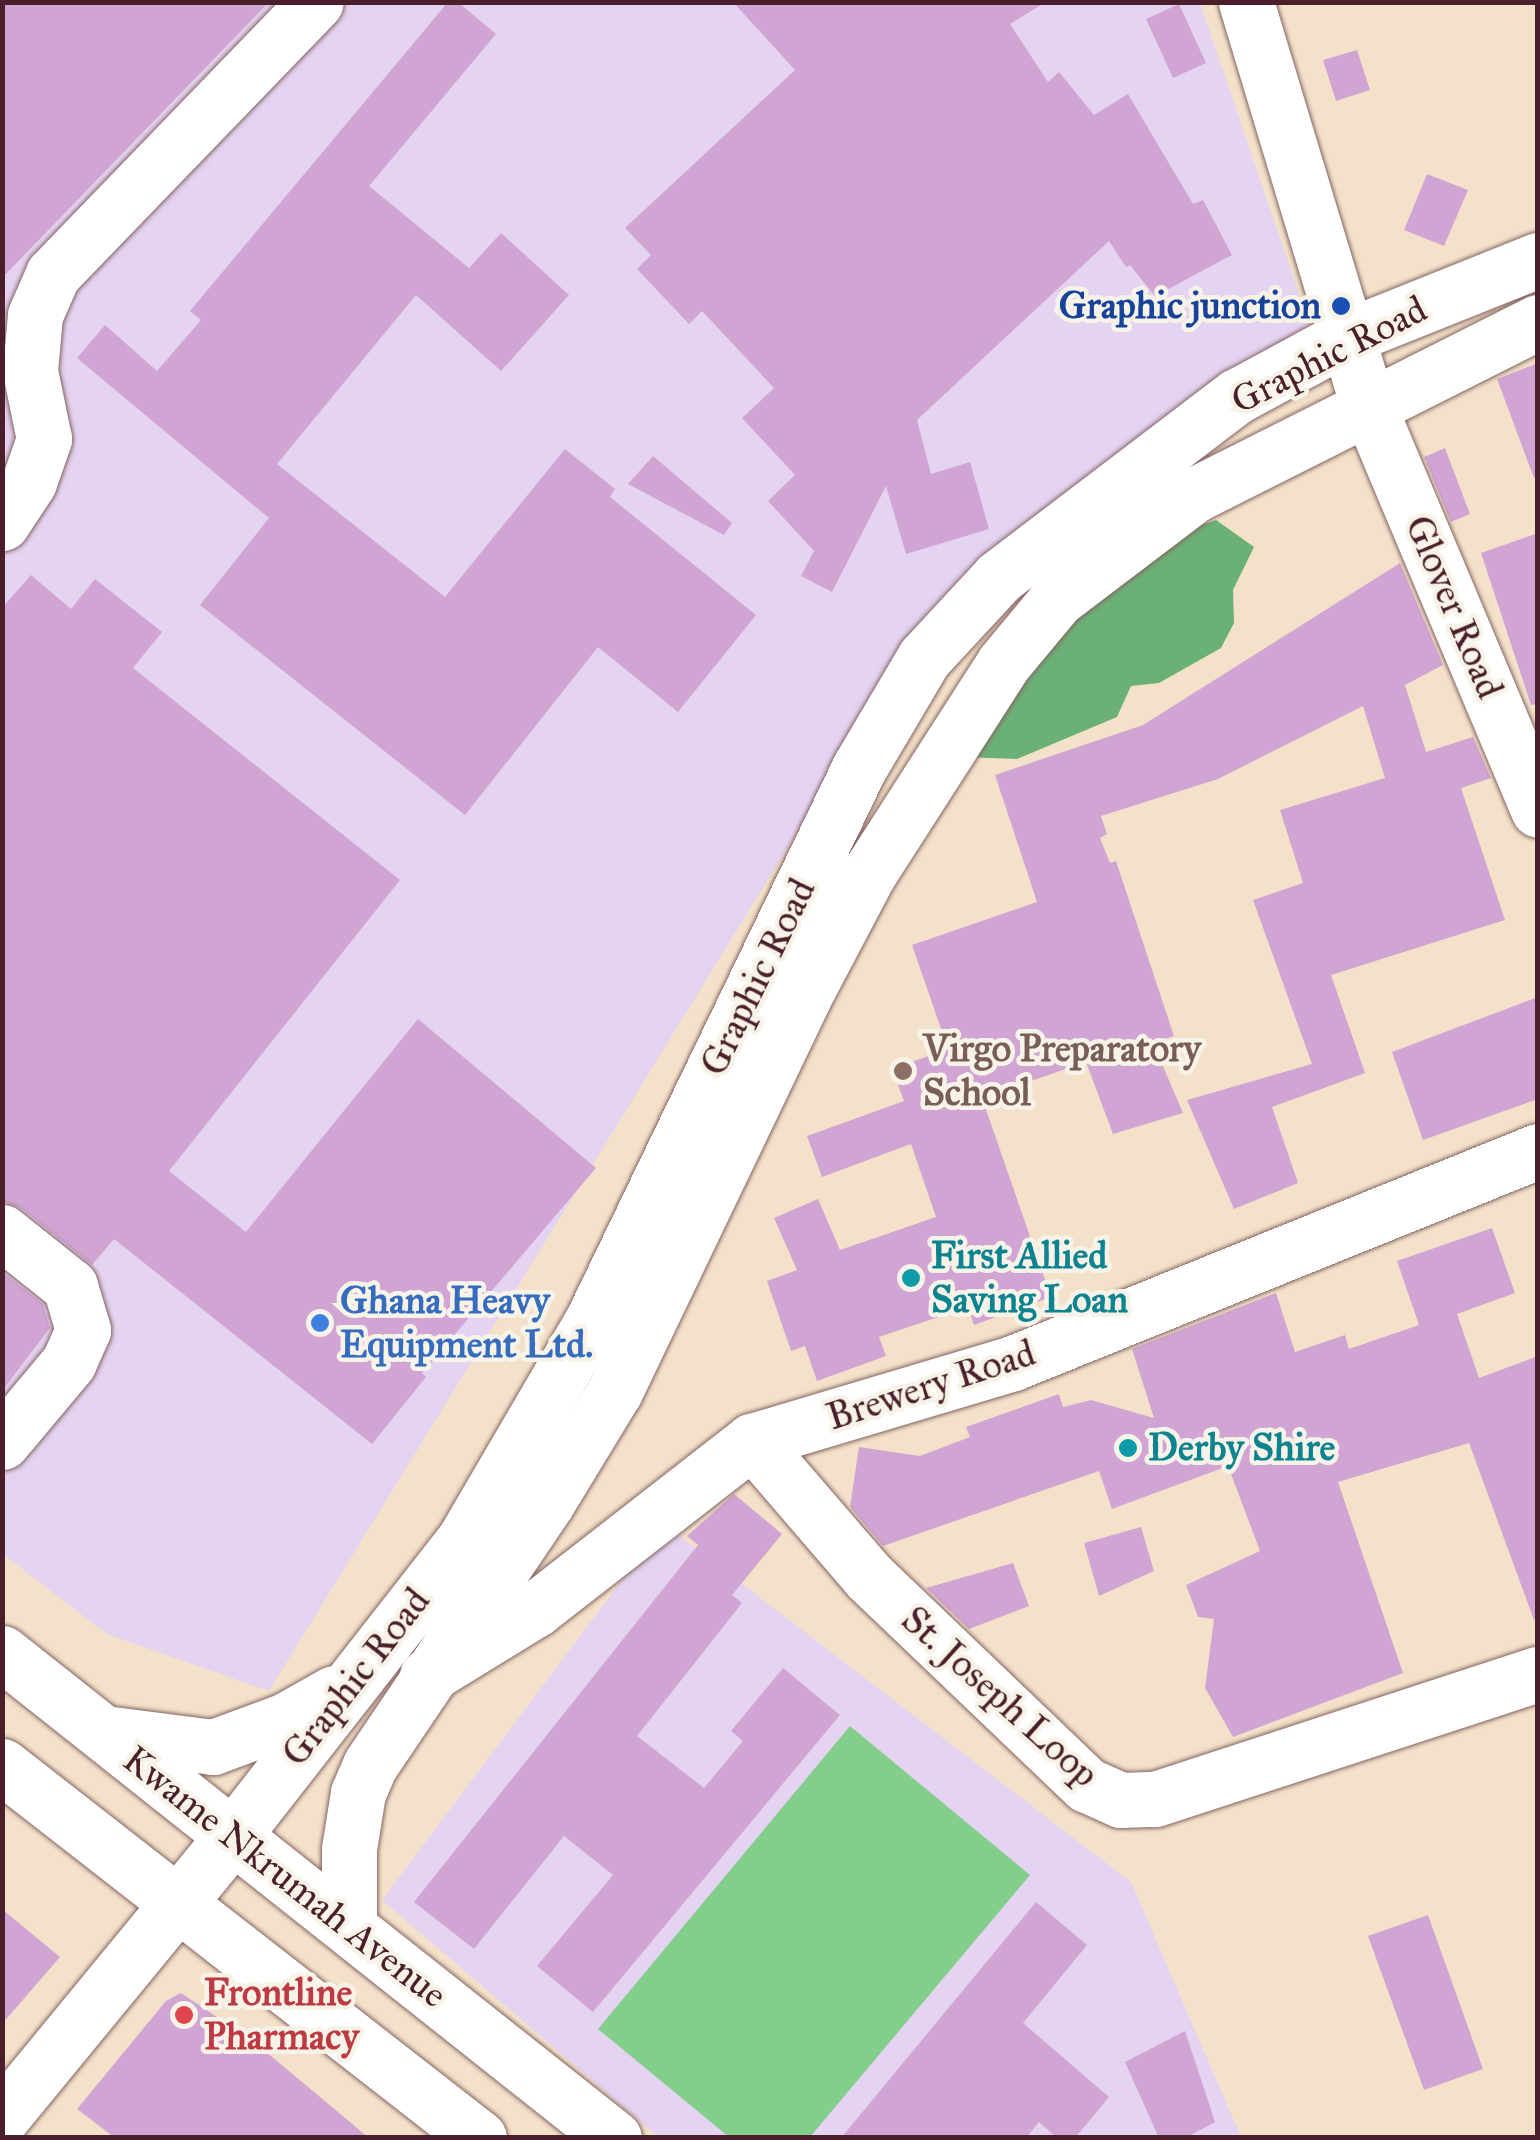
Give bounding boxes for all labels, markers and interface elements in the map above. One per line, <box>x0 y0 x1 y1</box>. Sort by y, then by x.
place label: Graphic junction <box>1059 283 1321 329</box>
street label: Graphic Road <box>1224 286 1434 424</box>
marker: Graphic junction <box>1330 295 1352 317</box>
street label: Glover Road <box>1395 509 1513 705</box>
street label: Graphic Road <box>691 871 825 1083</box>
place label: Virgo Preparatory School <box>923 1026 1201 1116</box>
marker: Virgo Preparatory School <box>892 1060 914 1082</box>
place label: First Allied Saving Loan <box>931 1233 1128 1322</box>
marker: First Allied Saving Loan <box>900 1267 922 1289</box>
place label: Ghana Heavy Equipment Ltd. <box>340 1278 593 1368</box>
marker: Ghana Heavy Equipment Ltd. <box>309 1312 331 1334</box>
street label: Brewery Road <box>821 1330 1041 1440</box>
place label: Derby Shire <box>1148 1425 1335 1471</box>
marker: Derby Shire <box>1117 1437 1139 1459</box>
street label: Graphic Road <box>272 1579 440 1775</box>
street label: St. Joseph Loop <box>892 1597 1108 1797</box>
street label: Kwame Nkrumah Avenue <box>114 1736 456 2018</box>
place label: Frontline Pharmacy <box>204 1970 359 2060</box>
marker: Frontline Pharmacy <box>173 2004 195 2026</box>

